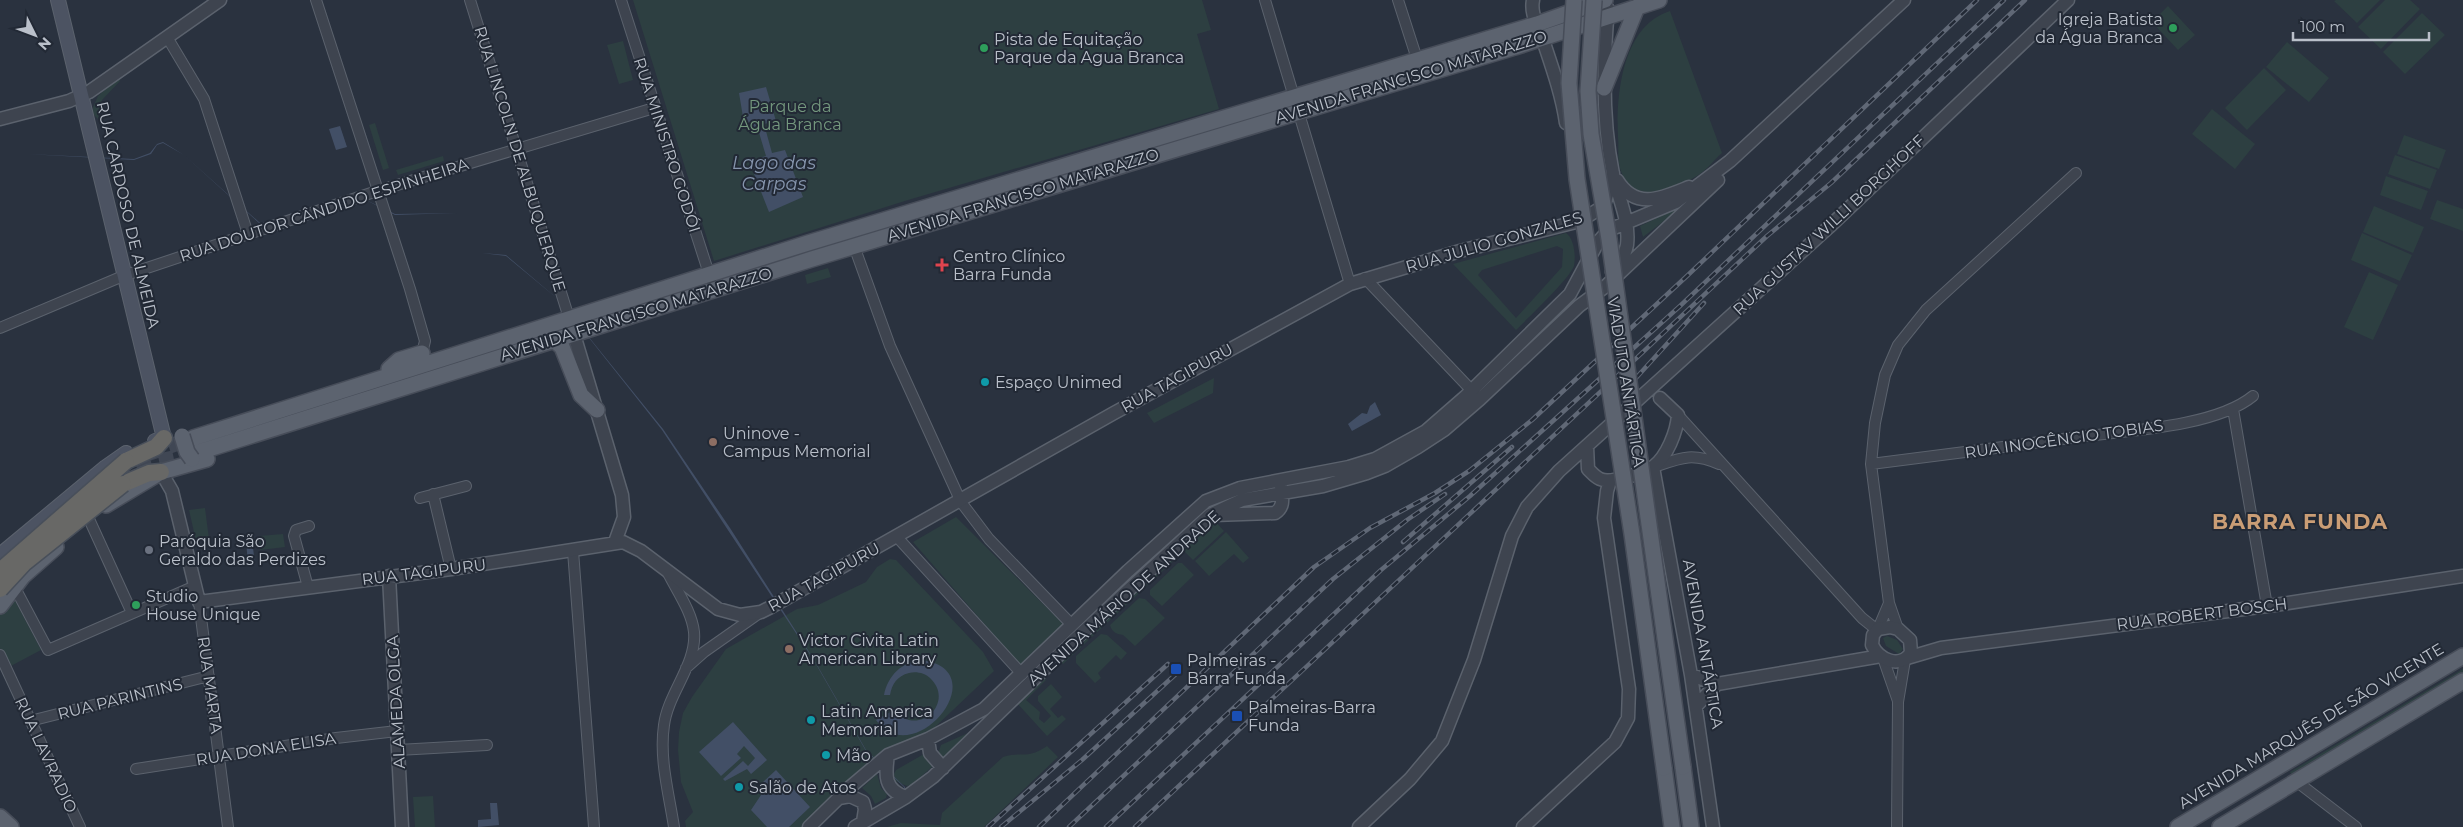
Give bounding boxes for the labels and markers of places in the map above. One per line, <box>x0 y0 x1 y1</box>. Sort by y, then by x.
place label: Igreja Batista da Água Branca <box>2035 10 2163 47</box>
marker: Igreja Batista da Água Branca <box>2167 22 2179 34</box>
place label: Pista de Equitação Parque da Agua Branca <box>994 30 1184 67</box>
marker: Pista de Equitação Parque da Agua Branca <box>978 42 990 54</box>
place label: Centro Clínico Barra Funda <box>953 247 1065 284</box>
marker: Centro Clínico Barra Funda <box>935 258 949 272</box>
place label: Espaço Unimed <box>995 373 1122 392</box>
marker: Espaço Unimed <box>979 376 991 388</box>
place label: Uninove - Campus Memorial <box>723 424 871 461</box>
marker: Uninove - Campus Memorial <box>707 436 719 448</box>
place label: Paróquia São Geraldo das Perdizes <box>159 532 326 569</box>
marker: Paróquia São Geraldo das Perdizes <box>143 544 155 556</box>
place label: Studio House Unique <box>146 587 261 624</box>
marker: Studio House Unique <box>130 599 142 611</box>
place label: Victor Civita Latin American Library <box>799 631 939 668</box>
marker: Victor Civita Latin American Library <box>783 643 795 655</box>
place label: Palmeiras - Barra Funda <box>1187 651 1286 688</box>
marker: Palmeiras - Barra Funda <box>1169 662 1183 676</box>
place label: Palmeiras-Barra Funda <box>1248 698 1376 735</box>
place label: Latin America Memorial <box>821 702 933 739</box>
marker: Palmeiras-Barra Funda <box>1230 709 1244 723</box>
marker: Latin America Memorial <box>805 714 817 726</box>
place label: Mão <box>836 746 871 765</box>
marker: Mão <box>820 749 832 761</box>
place label: Salão de Atos <box>749 778 857 797</box>
marker: Salão de Atos <box>733 781 745 793</box>

